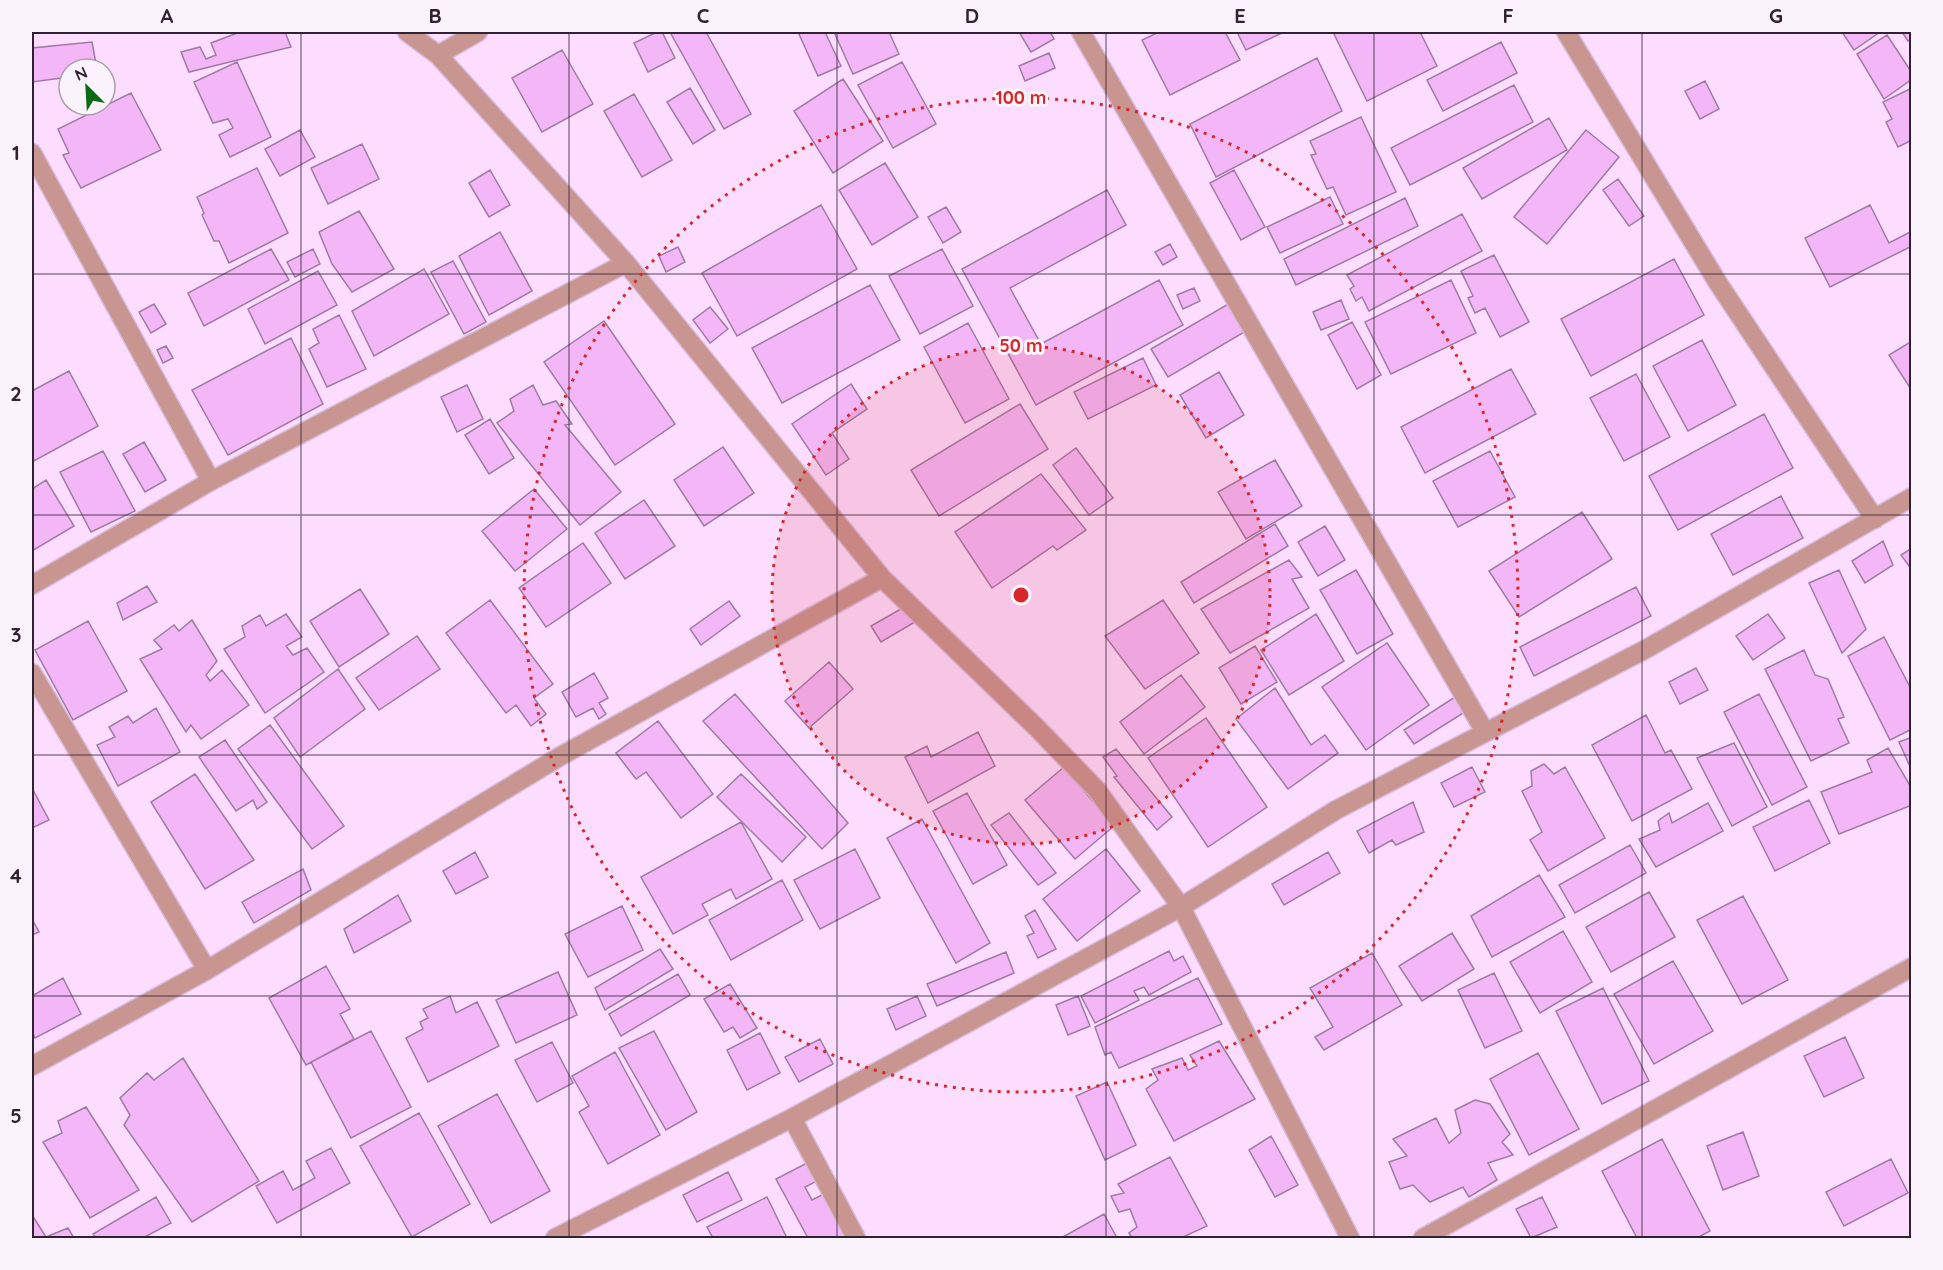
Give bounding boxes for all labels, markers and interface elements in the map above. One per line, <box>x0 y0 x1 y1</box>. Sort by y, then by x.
text: A <box>161 3 174 28</box>
text: B <box>428 3 442 28</box>
text: C <box>697 3 710 28</box>
text: D <box>965 3 979 28</box>
text: E <box>1234 3 1246 28</box>
text: F <box>1502 3 1514 28</box>
text: G <box>1769 3 1783 28</box>
north arrow <box>57 57 117 117</box>
text: N <box>71 62 90 85</box>
text: 100 m <box>996 86 1046 109</box>
text: 1 <box>12 140 20 165</box>
text: 50 m <box>999 334 1043 357</box>
text: 2 <box>10 381 22 406</box>
centre of rings <box>1011 585 1031 605</box>
text: 3 <box>11 622 21 647</box>
text: 4 <box>10 863 22 888</box>
text: 5 <box>10 1103 22 1128</box>

